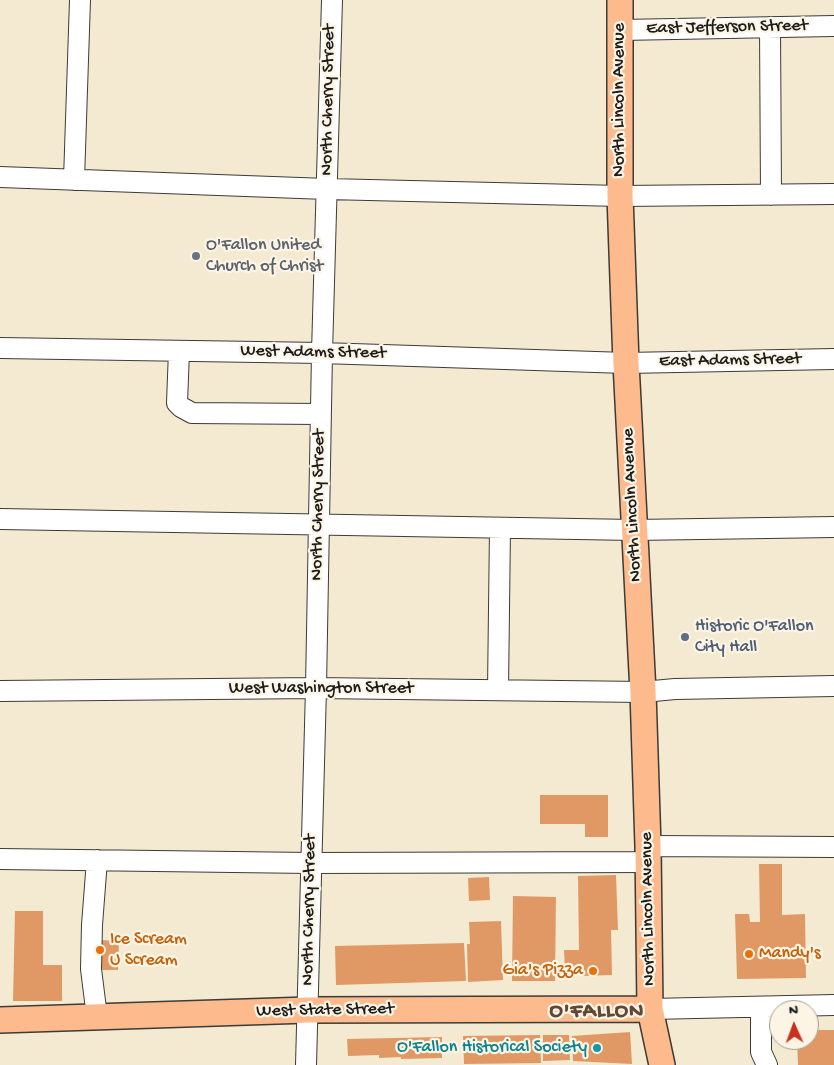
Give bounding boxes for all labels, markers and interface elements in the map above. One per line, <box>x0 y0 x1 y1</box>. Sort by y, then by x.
street label: East Jefferson Street <box>646 16 808 40</box>
street label: North Lincoln Avenue <box>609 23 631 177</box>
street label: North Cherry Street <box>317 24 341 176</box>
place label: O'Fallon United Church of Christ <box>206 235 323 278</box>
marker: O'Fallon United Church of Christ <box>190 250 202 262</box>
street label: West Adams Street <box>240 341 386 365</box>
street label: East Adams Street <box>659 349 801 373</box>
street label: North Lincoln Avenue <box>618 427 648 583</box>
street label: North Cherry Street <box>307 429 331 581</box>
place label: Historic O'Fallon City Hall <box>695 616 814 659</box>
marker: Historic O'Fallon City Hall <box>679 631 691 643</box>
street label: West Washington Street <box>229 678 413 700</box>
street label: North Lincoln Avenue <box>637 832 661 986</box>
street label: North Cherry Street <box>298 834 322 986</box>
place label: Ice Scream U Scream <box>110 929 187 972</box>
place label: Mandy's <box>759 943 821 965</box>
marker: Ice Scream U Scream <box>94 944 106 956</box>
marker: Mandy's <box>743 948 755 960</box>
place label: Gia's Pizza <box>503 960 583 982</box>
marker: Gia's Pizza <box>587 965 599 977</box>
street label: West State Street <box>256 999 394 1023</box>
district label: O'FALLON <box>549 1000 645 1026</box>
north arrow <box>769 1000 819 1050</box>
text: N <box>789 1002 798 1019</box>
place label: O'Fallon Historical Society <box>397 1037 587 1059</box>
marker: O'Fallon Historical Society <box>591 1042 603 1054</box>

